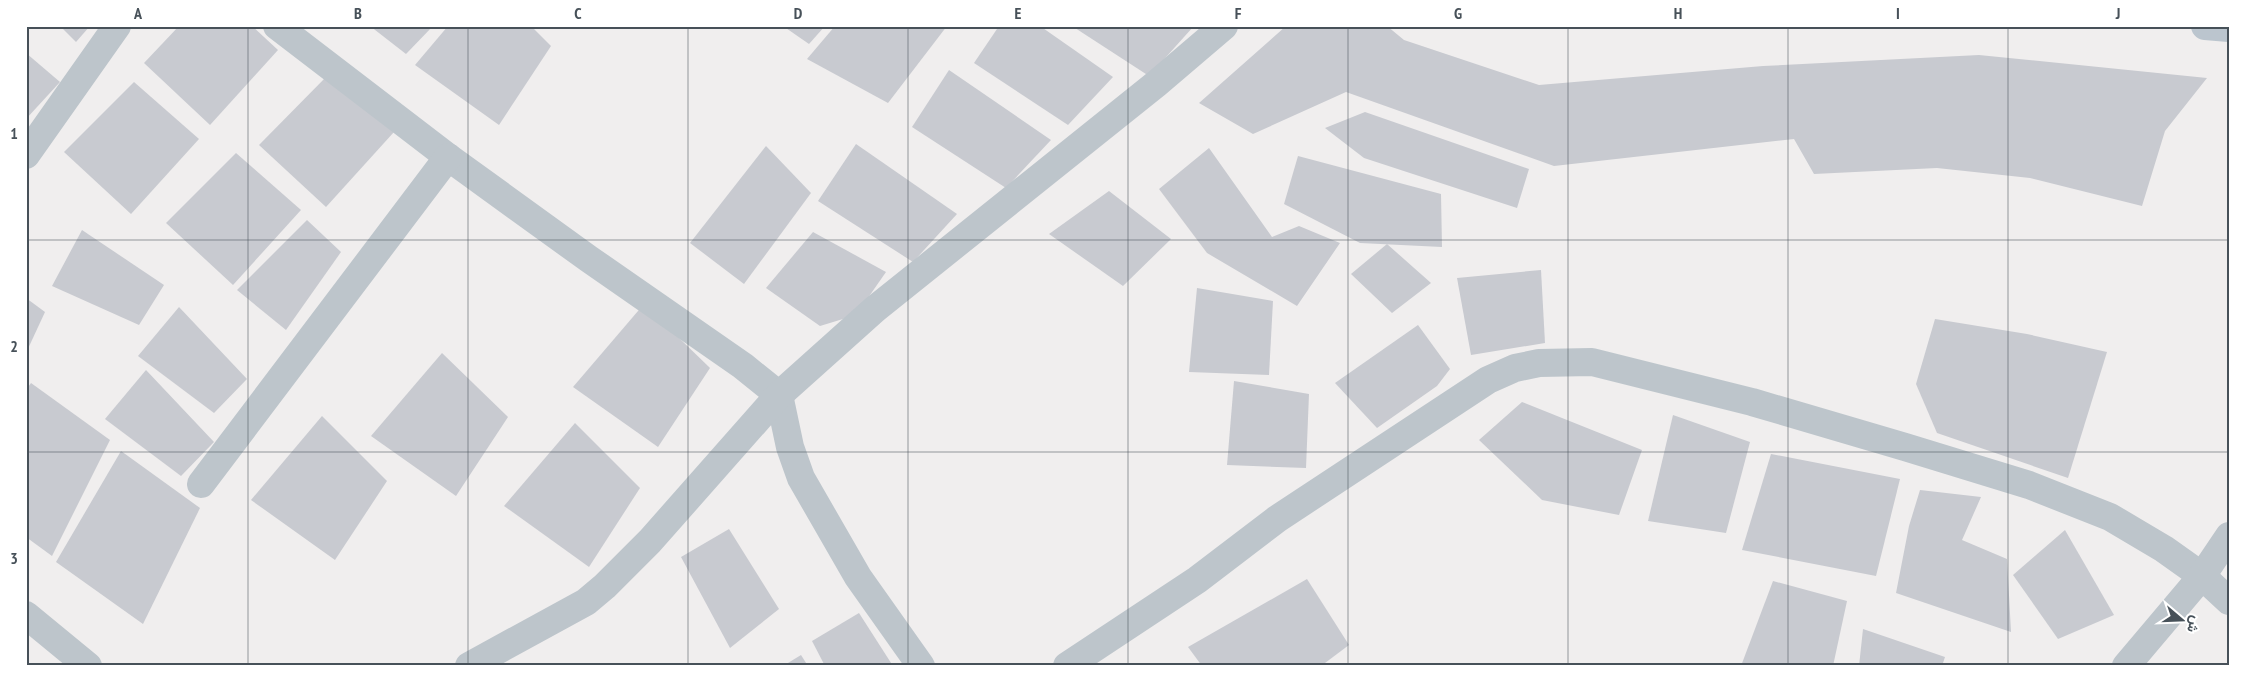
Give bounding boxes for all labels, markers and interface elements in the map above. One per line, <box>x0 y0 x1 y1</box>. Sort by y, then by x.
text: A <box>133 3 143 23</box>
text: B <box>354 3 362 23</box>
text: C <box>574 3 582 23</box>
text: D <box>794 3 803 23</box>
text: E <box>1015 3 1022 23</box>
text: F <box>1235 3 1242 23</box>
text: G <box>1454 3 1462 23</box>
text: H <box>1674 3 1682 23</box>
text: I <box>1896 3 1900 23</box>
text: J <box>2115 3 2120 23</box>
text: 1 <box>10 123 18 143</box>
text: 2 <box>10 336 18 356</box>
text: 3 <box>10 548 18 568</box>
north arrow <box>2158 594 2208 644</box>
text: ش <box>2183 613 2206 635</box>

